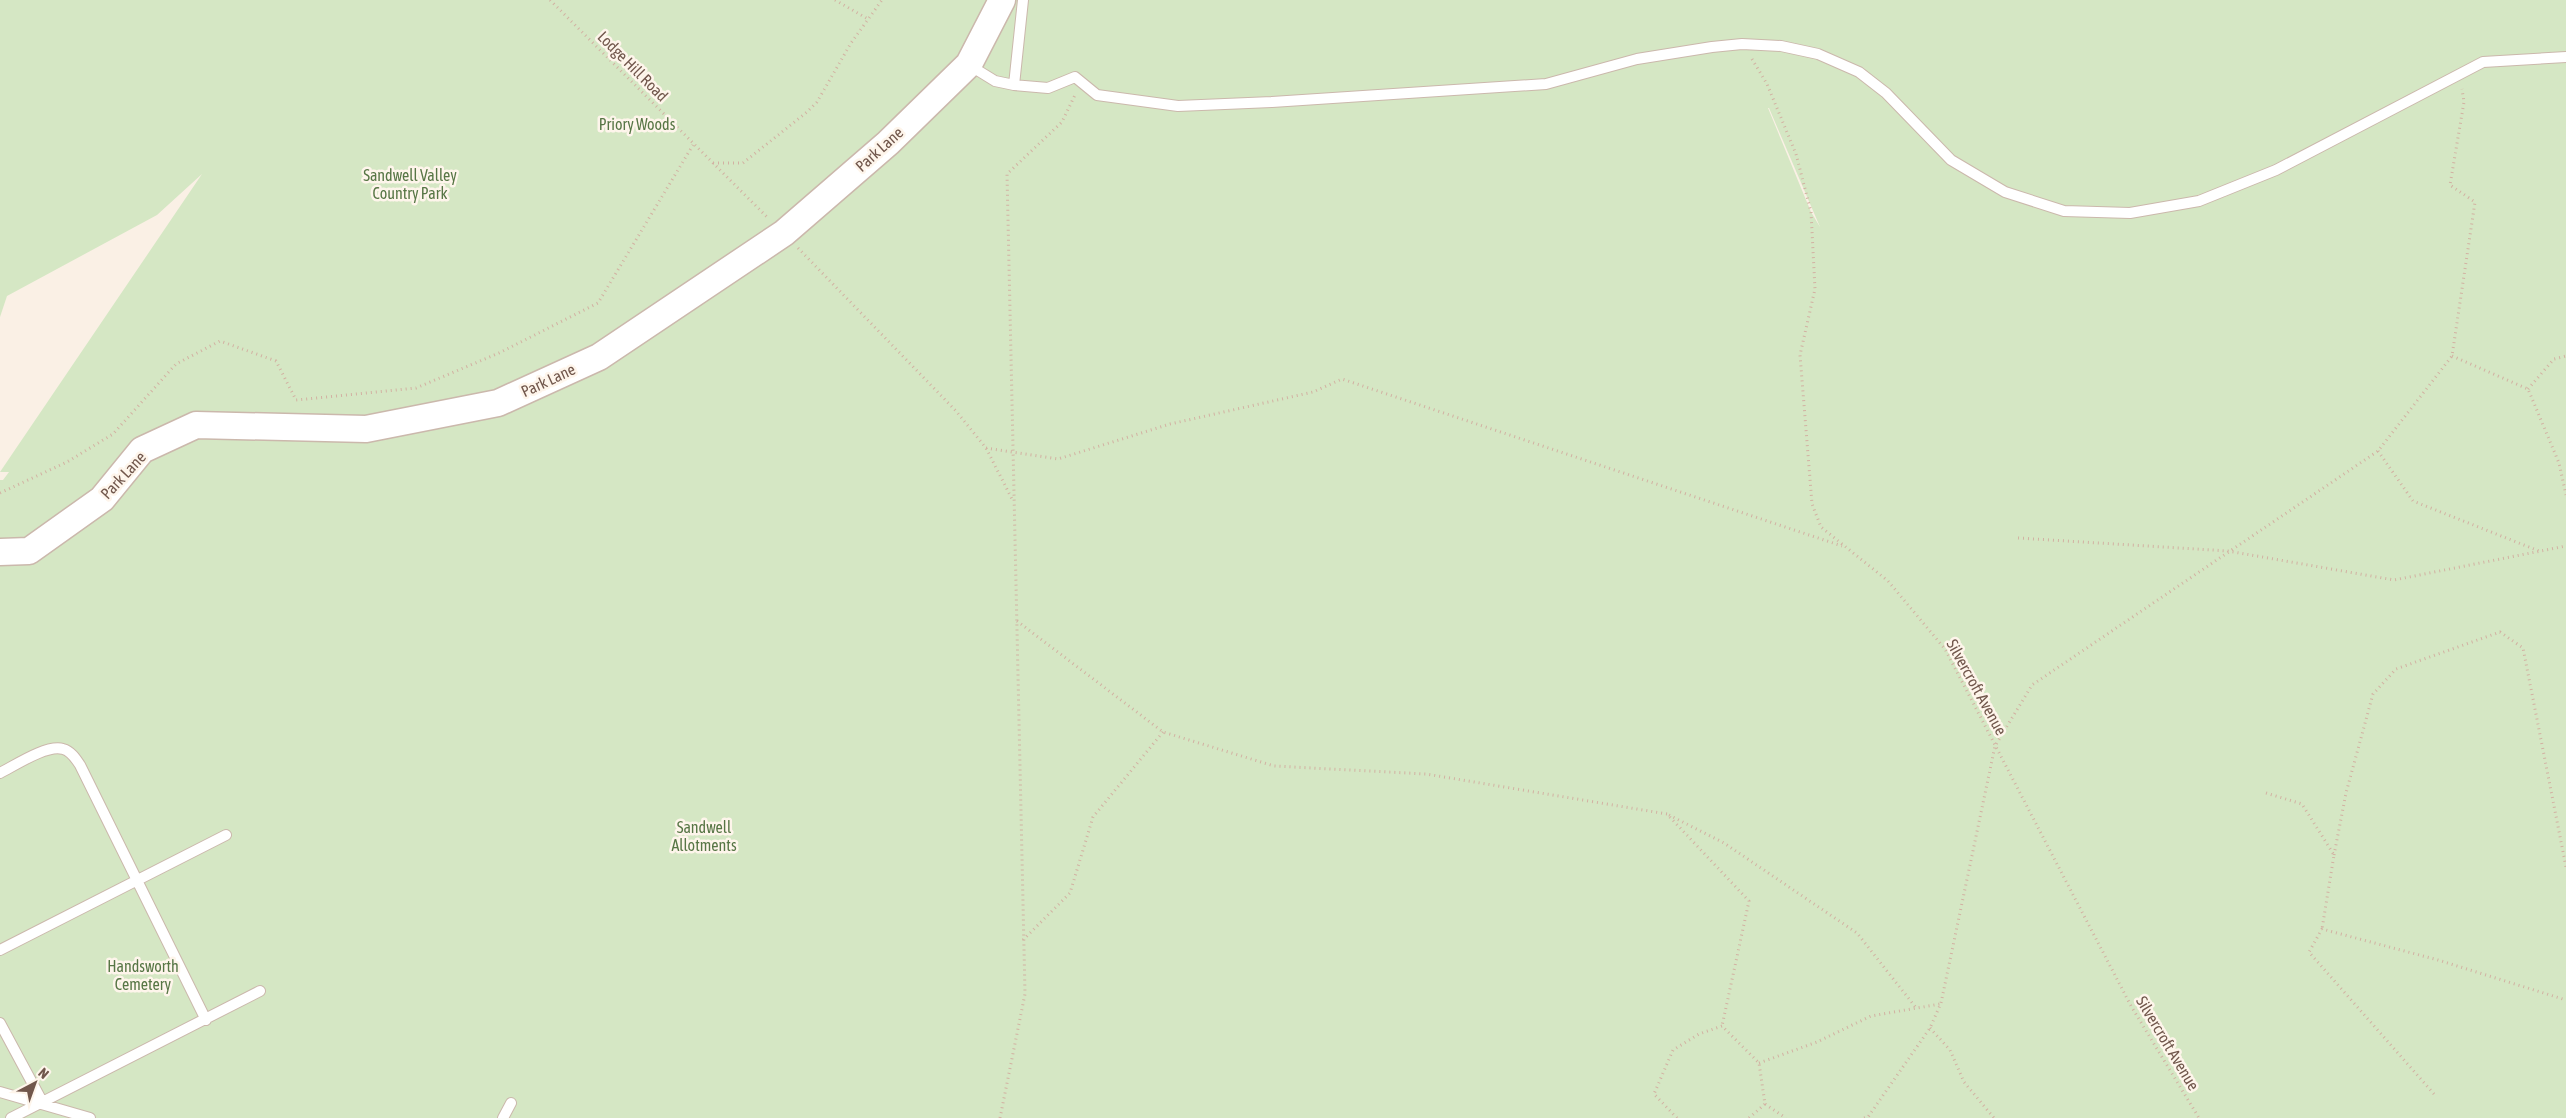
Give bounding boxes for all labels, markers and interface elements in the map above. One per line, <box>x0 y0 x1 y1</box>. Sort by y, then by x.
street label: Lodge Hill Road <box>594 27 672 105</box>
park label: Priory Woods <box>599 115 676 134</box>
street label: Park Lane <box>852 123 906 175</box>
park label: Sandwell Valley Country Park <box>363 166 457 203</box>
street label: Park Lane <box>518 360 578 400</box>
street label: Park Lane <box>97 448 149 502</box>
street label: Silvercroft Avenue <box>1943 636 2011 738</box>
park label: Sandwell Allotments <box>671 818 737 854</box>
park label: Handsworth Cemetery <box>107 957 179 994</box>
street label: Silvercroft Avenue <box>2133 993 2203 1093</box>
north arrow <box>10 1058 60 1108</box>
text: N <box>35 1064 52 1082</box>

